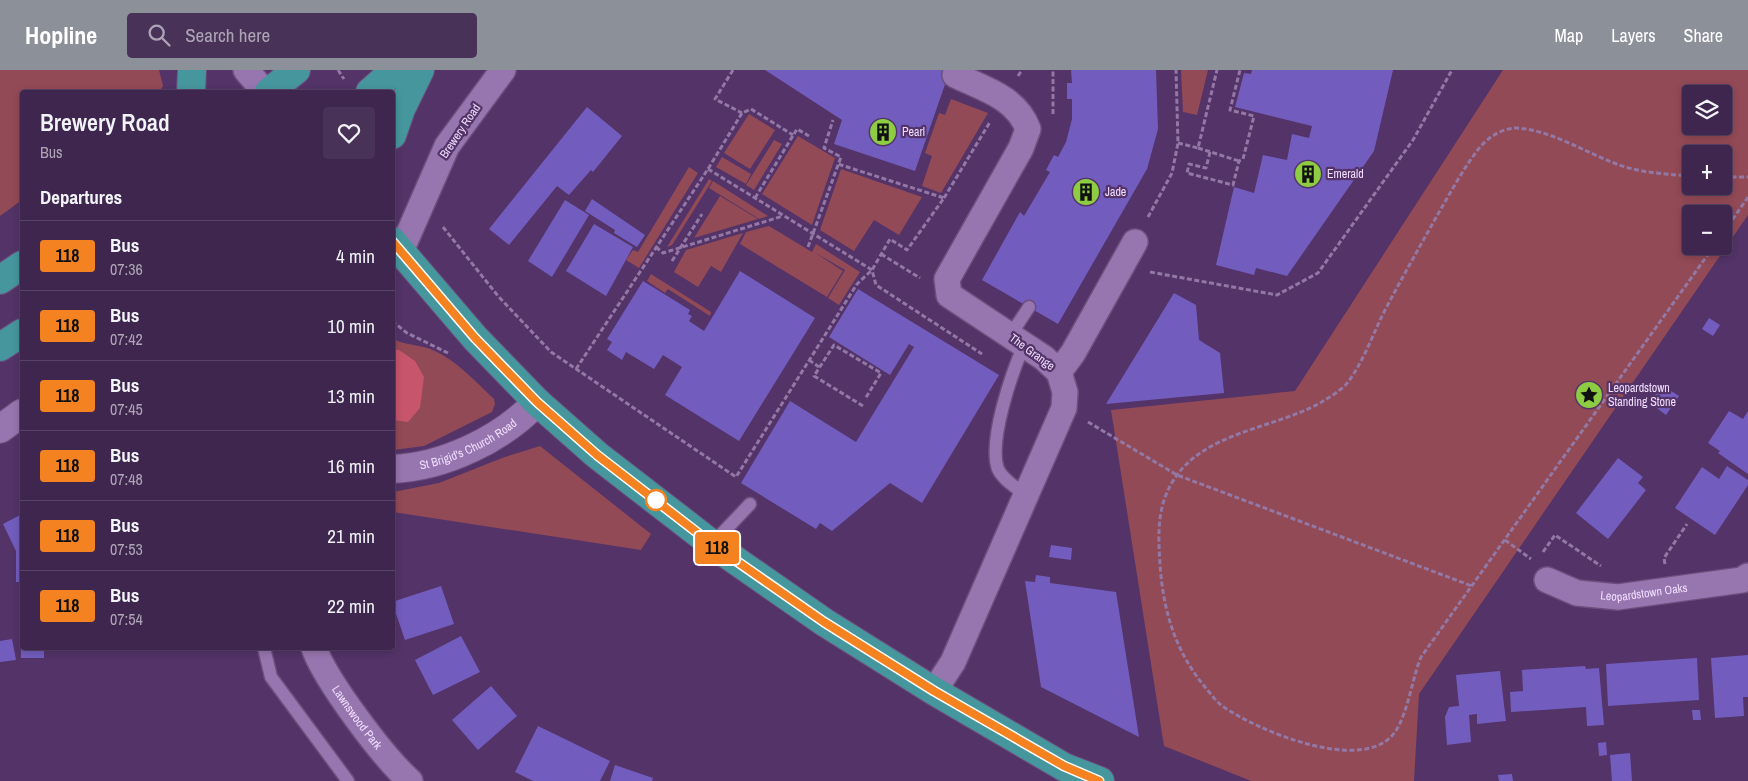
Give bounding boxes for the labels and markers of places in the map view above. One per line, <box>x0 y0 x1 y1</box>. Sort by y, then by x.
building icon: Pearl <box>868 117 898 147</box>
place label: Pearl <box>902 124 925 140</box>
building icon: Emerald <box>1293 159 1323 189</box>
place label: Emerald <box>1327 166 1364 182</box>
building icon: Jade <box>1071 177 1101 207</box>
place label: Jade <box>1105 184 1126 200</box>
place icon: Leopardstown Standing Stone <box>1574 380 1604 410</box>
place label: Leopardstown Standing Stone <box>1608 380 1676 410</box>
unlabelled marker <box>645 489 667 511</box>

